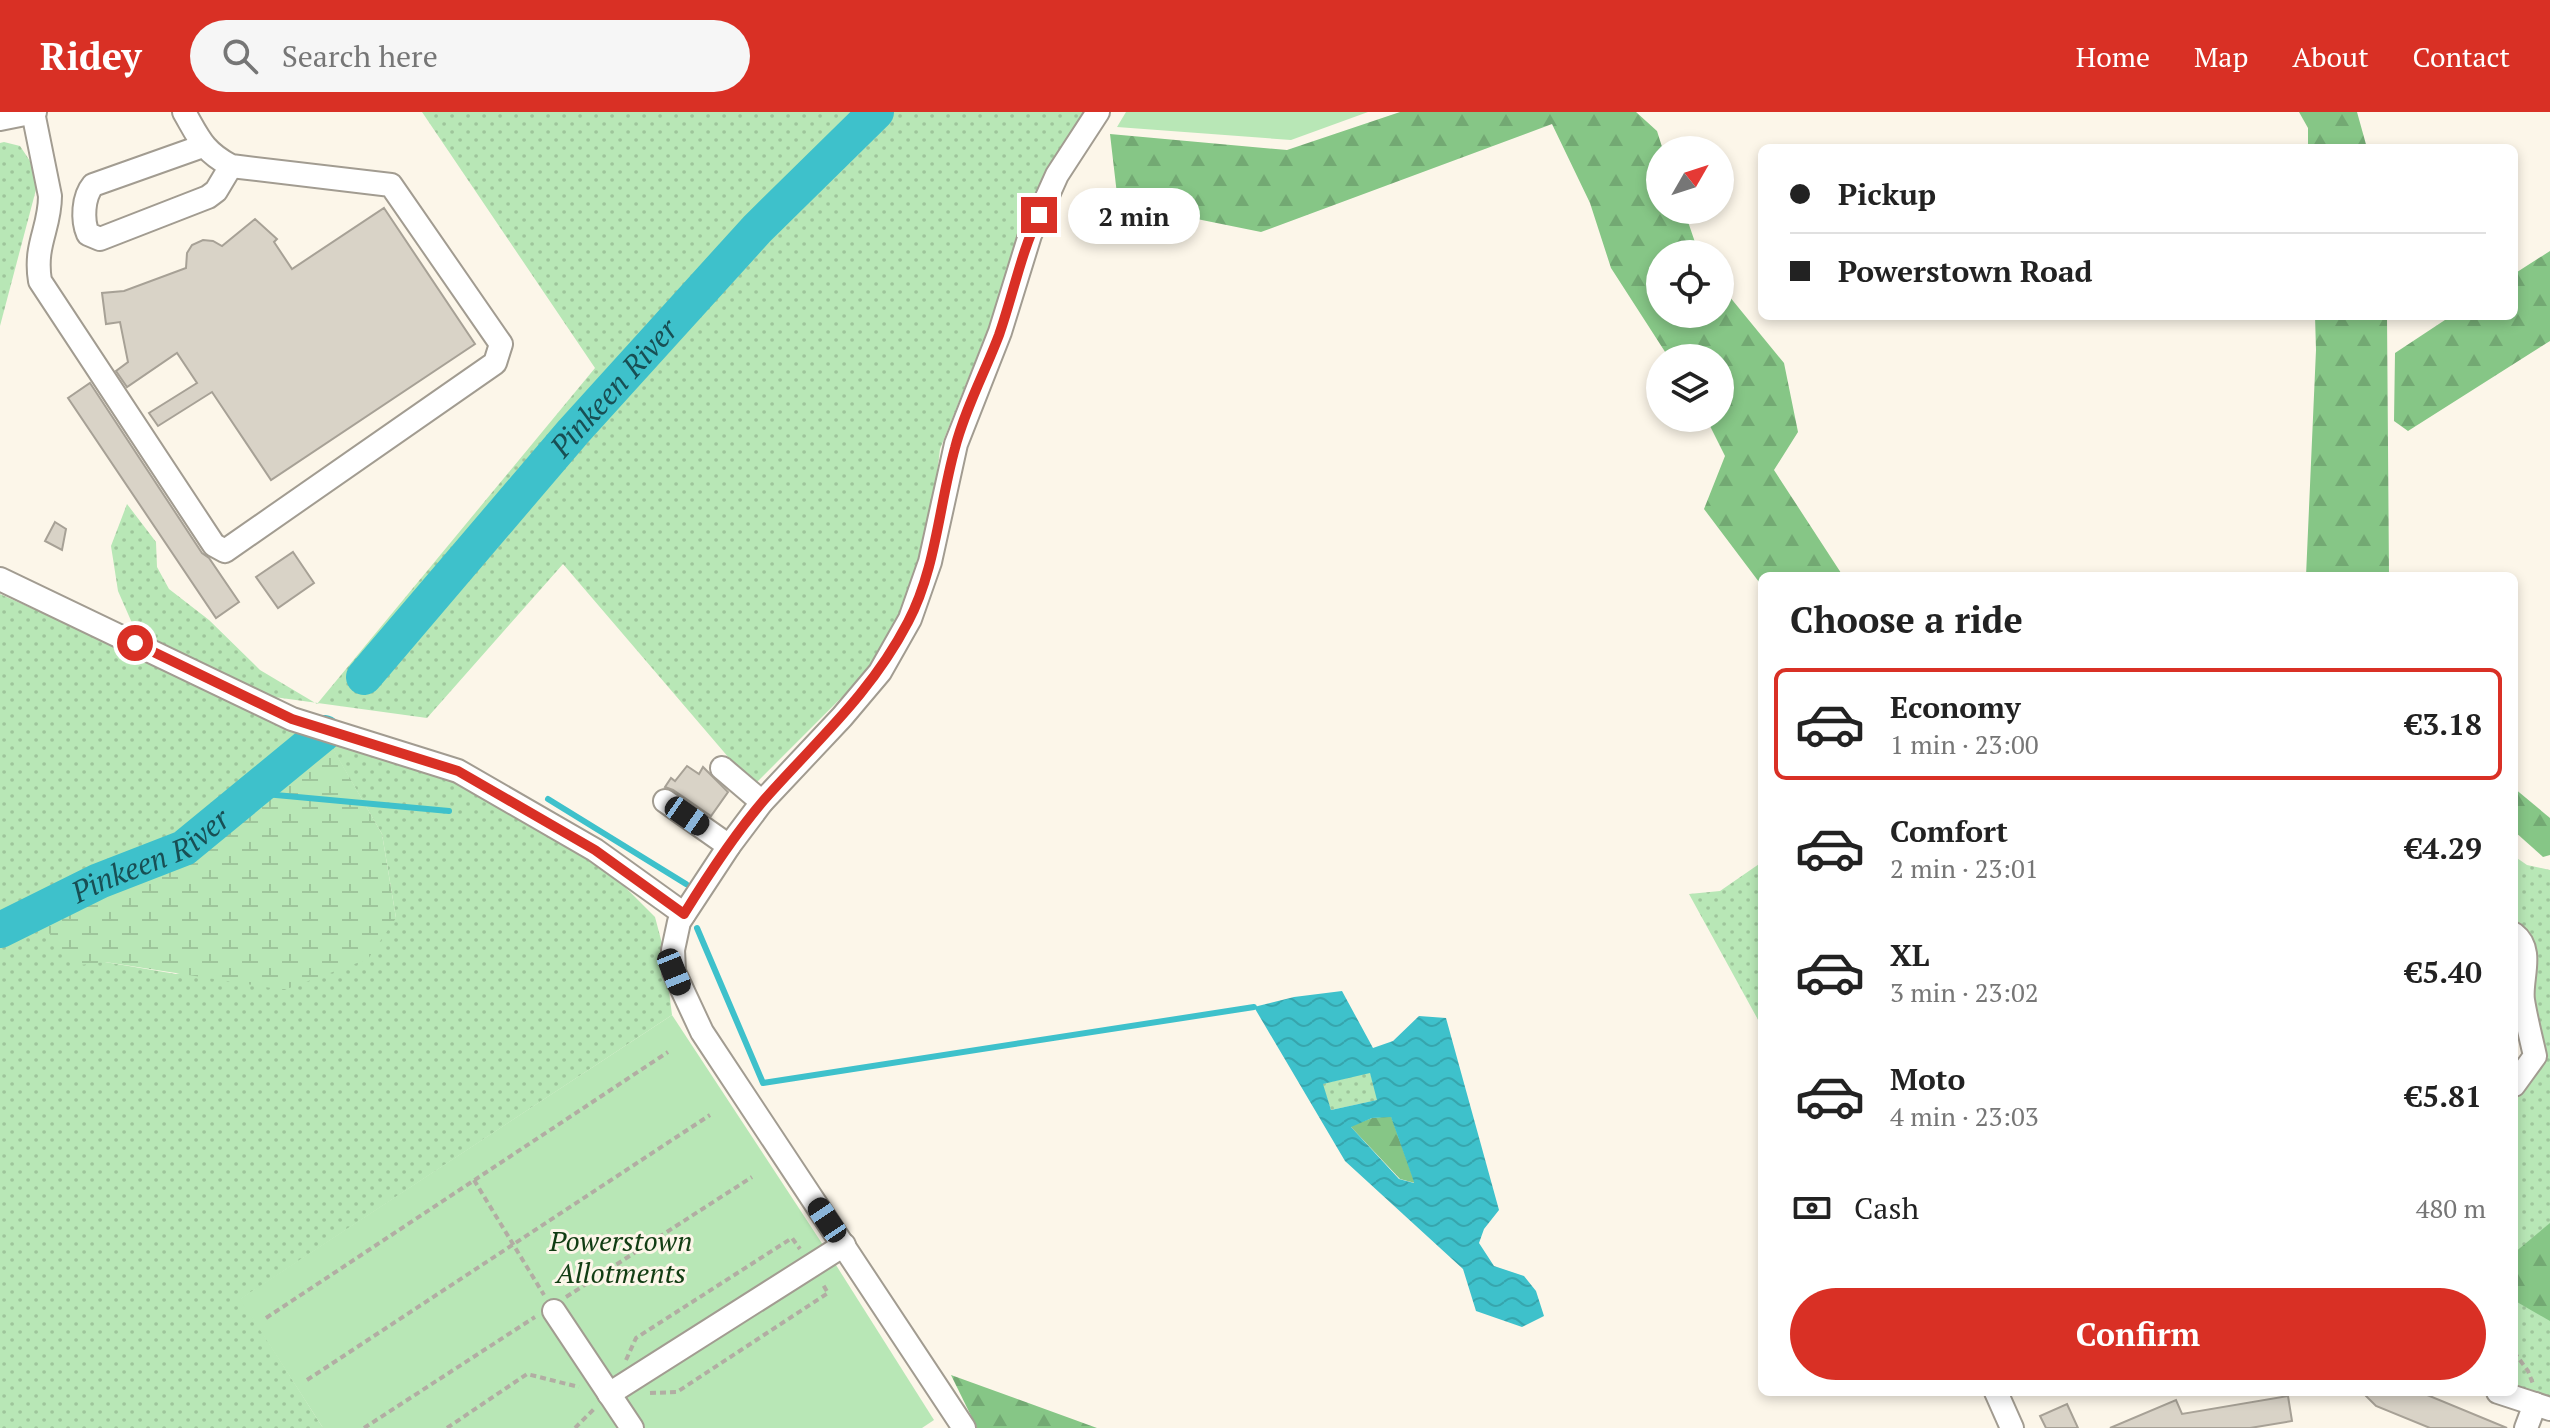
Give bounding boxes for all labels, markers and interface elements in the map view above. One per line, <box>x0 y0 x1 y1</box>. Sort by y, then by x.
search box <box>190 20 750 92</box>
text: Ridey <box>40 31 142 81</box>
icon: search <box>218 34 262 78</box>
text: Search here <box>282 36 438 76</box>
text: Home <box>2076 38 2150 75</box>
text: Map <box>2194 38 2248 75</box>
text: About <box>2292 38 2369 75</box>
text: Contact <box>2413 38 2510 75</box>
north arrow <box>1646 136 1734 224</box>
map controls <box>1646 136 1734 432</box>
text: Pickup <box>1838 174 1936 214</box>
callout: 2 min <box>1067 187 1199 243</box>
route end <box>1021 197 1057 233</box>
text: 2 min <box>1098 199 1170 233</box>
button: locate <box>1646 240 1734 328</box>
text: Powerstown Road <box>1838 251 2093 291</box>
water label: Pinkeen River <box>540 309 687 466</box>
button: layers <box>1646 344 1734 432</box>
text: Choose a ride <box>1790 596 2023 643</box>
route start <box>117 625 153 661</box>
text: Economy <box>1890 687 2021 727</box>
icon: car <box>1794 688 1866 760</box>
text: €3.18 <box>2405 704 2482 744</box>
text: 1 min · 23:00 <box>1890 727 2039 761</box>
car <box>660 792 714 840</box>
water label: Pinkeen River <box>63 798 239 912</box>
text: Comfort <box>1890 811 2008 851</box>
icon: car <box>1794 812 1866 884</box>
text: €4.29 <box>2405 828 2482 868</box>
text: 2 min · 23:01 <box>1890 851 2039 885</box>
text: XL <box>1890 935 1929 975</box>
icon: car <box>1794 936 1866 1008</box>
car <box>654 945 694 999</box>
text: €5.40 <box>2405 952 2482 992</box>
text: 3 min · 23:02 <box>1890 975 2039 1009</box>
text: Moto <box>1890 1059 1965 1099</box>
icon: car <box>1794 1060 1866 1132</box>
text: €5.81 <box>2405 1076 2482 1116</box>
text: 4 min · 23:03 <box>1890 1099 2039 1133</box>
icon: cash <box>1790 1186 1834 1230</box>
text: Cash <box>1854 1188 1919 1228</box>
text: 480 m <box>2416 1191 2486 1225</box>
car <box>804 1193 850 1247</box>
park label: Powerstown Allotments <box>549 1222 692 1291</box>
button: Confirm <box>1790 1288 2486 1380</box>

